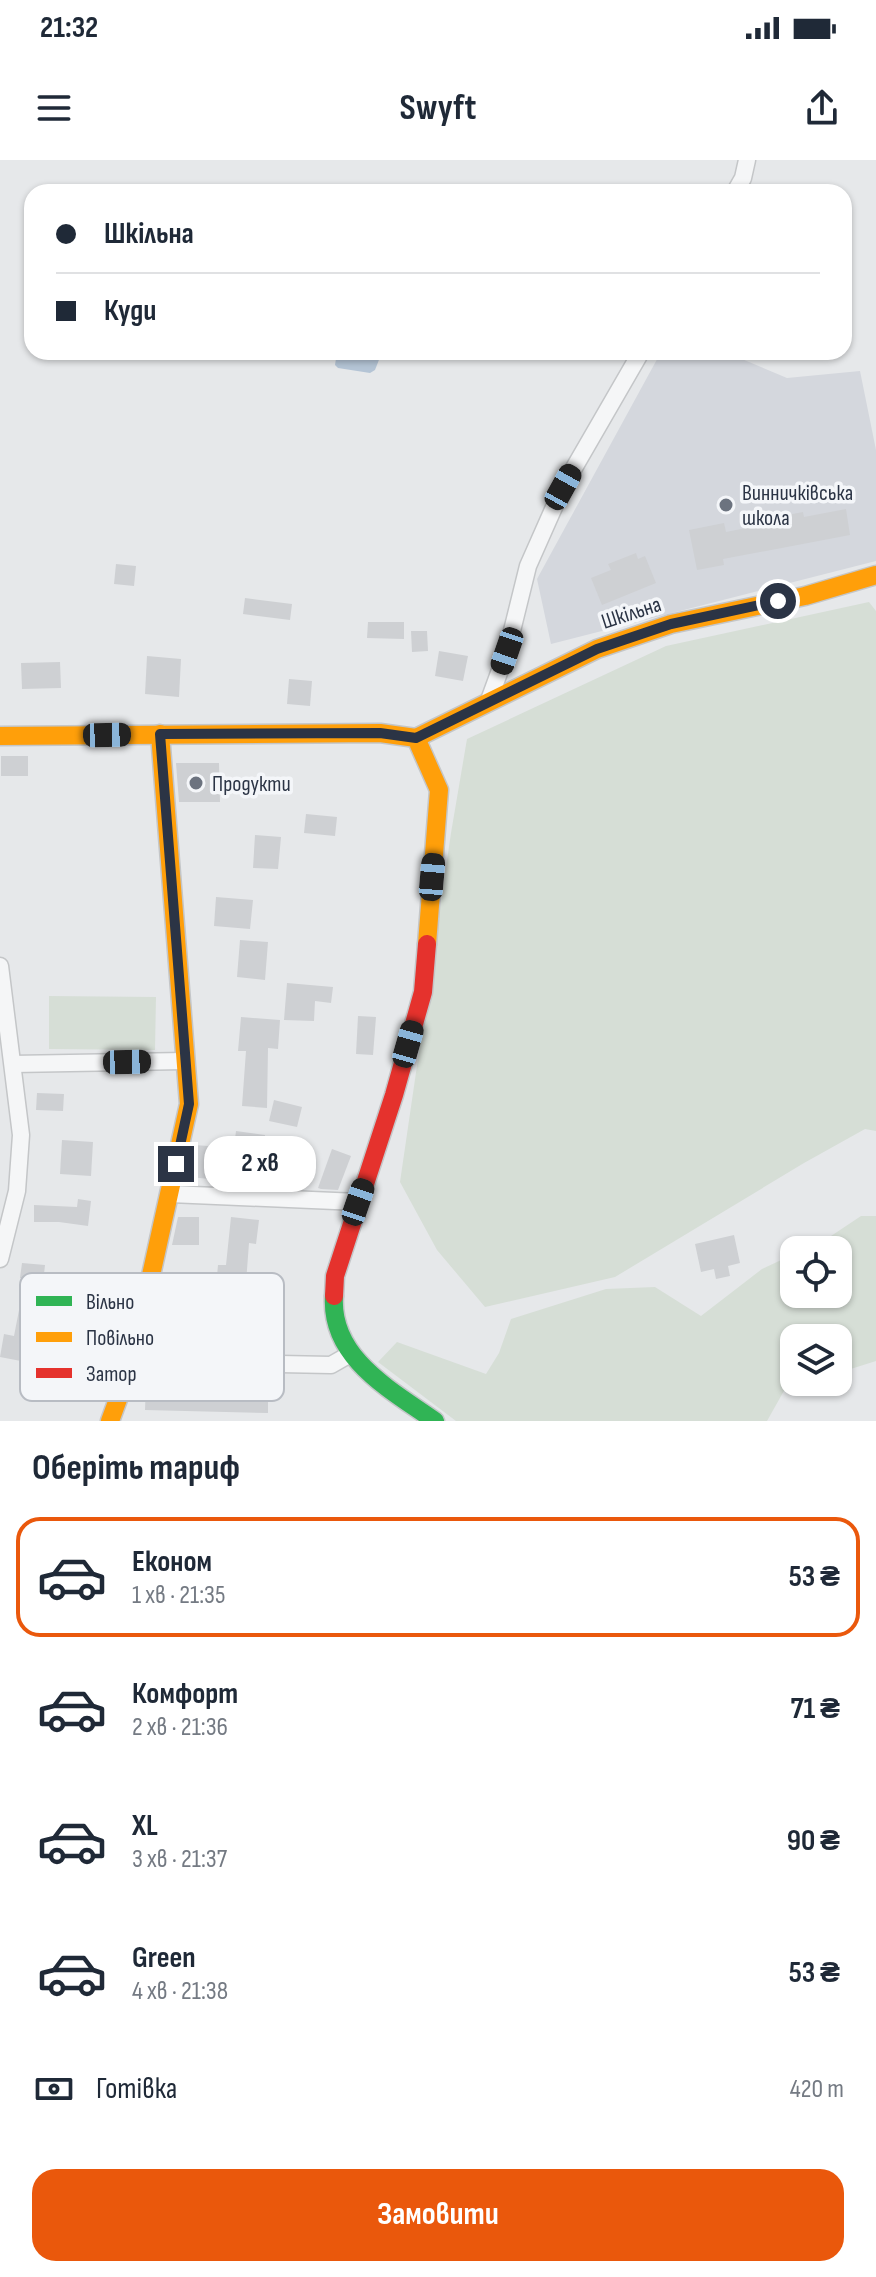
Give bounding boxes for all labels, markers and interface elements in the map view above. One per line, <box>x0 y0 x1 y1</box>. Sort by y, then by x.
text: 21:32 <box>40 10 98 46</box>
icon: menu <box>32 86 76 130</box>
icon: share <box>800 86 844 130</box>
text: Swyft <box>400 87 476 130</box>
text: Шкільна <box>104 216 194 252</box>
text: Куди <box>104 293 156 329</box>
car <box>541 460 585 514</box>
place label: Винничківська школа <box>742 480 853 532</box>
marker: Винничківська школа <box>717 496 735 514</box>
route start <box>760 583 796 619</box>
street label: Шкільна <box>598 591 665 636</box>
car <box>488 624 526 678</box>
car <box>83 723 131 747</box>
place label: Продукти <box>212 771 291 798</box>
marker: Продукти <box>187 774 205 792</box>
car <box>418 852 446 902</box>
car <box>390 1018 426 1070</box>
car <box>103 1050 151 1074</box>
callout: 2 хв <box>204 1136 316 1192</box>
route end <box>158 1146 194 1182</box>
text: 2 хв <box>241 1148 279 1179</box>
car <box>339 1175 377 1229</box>
map controls <box>780 1236 852 1396</box>
button: locate <box>780 1236 852 1308</box>
legend <box>20 1273 284 1401</box>
text: Вільно <box>86 1289 134 1316</box>
button: layers <box>780 1324 852 1396</box>
text: Повільно <box>86 1325 154 1352</box>
text: Затор <box>86 1361 137 1388</box>
text: Оберіть тариф <box>32 1447 240 1490</box>
icon: car <box>36 1541 108 1613</box>
text: Економ <box>132 1544 212 1580</box>
text: 53 ₴ <box>789 1559 840 1595</box>
text: 1 хв · 21:35 <box>132 1580 225 1611</box>
icon: car <box>36 1673 108 1745</box>
text: Комфорт <box>132 1676 238 1712</box>
text: 71 ₴ <box>790 1691 840 1727</box>
text: 2 хв · 21:36 <box>132 1712 228 1743</box>
icon: car <box>36 1805 108 1877</box>
text: XL <box>132 1808 158 1844</box>
text: 90 ₴ <box>787 1823 840 1859</box>
text: 3 хв · 21:37 <box>132 1844 227 1875</box>
icon: car <box>36 1937 108 2009</box>
text: Green <box>132 1940 196 1976</box>
text: 53 ₴ <box>789 1955 840 1991</box>
text: 4 хв · 21:38 <box>132 1976 228 2007</box>
icon: cash <box>32 2067 76 2111</box>
text: Готівка <box>96 2071 177 2107</box>
text: 420 m <box>790 2074 844 2105</box>
button: Замовити <box>32 2169 844 2261</box>

